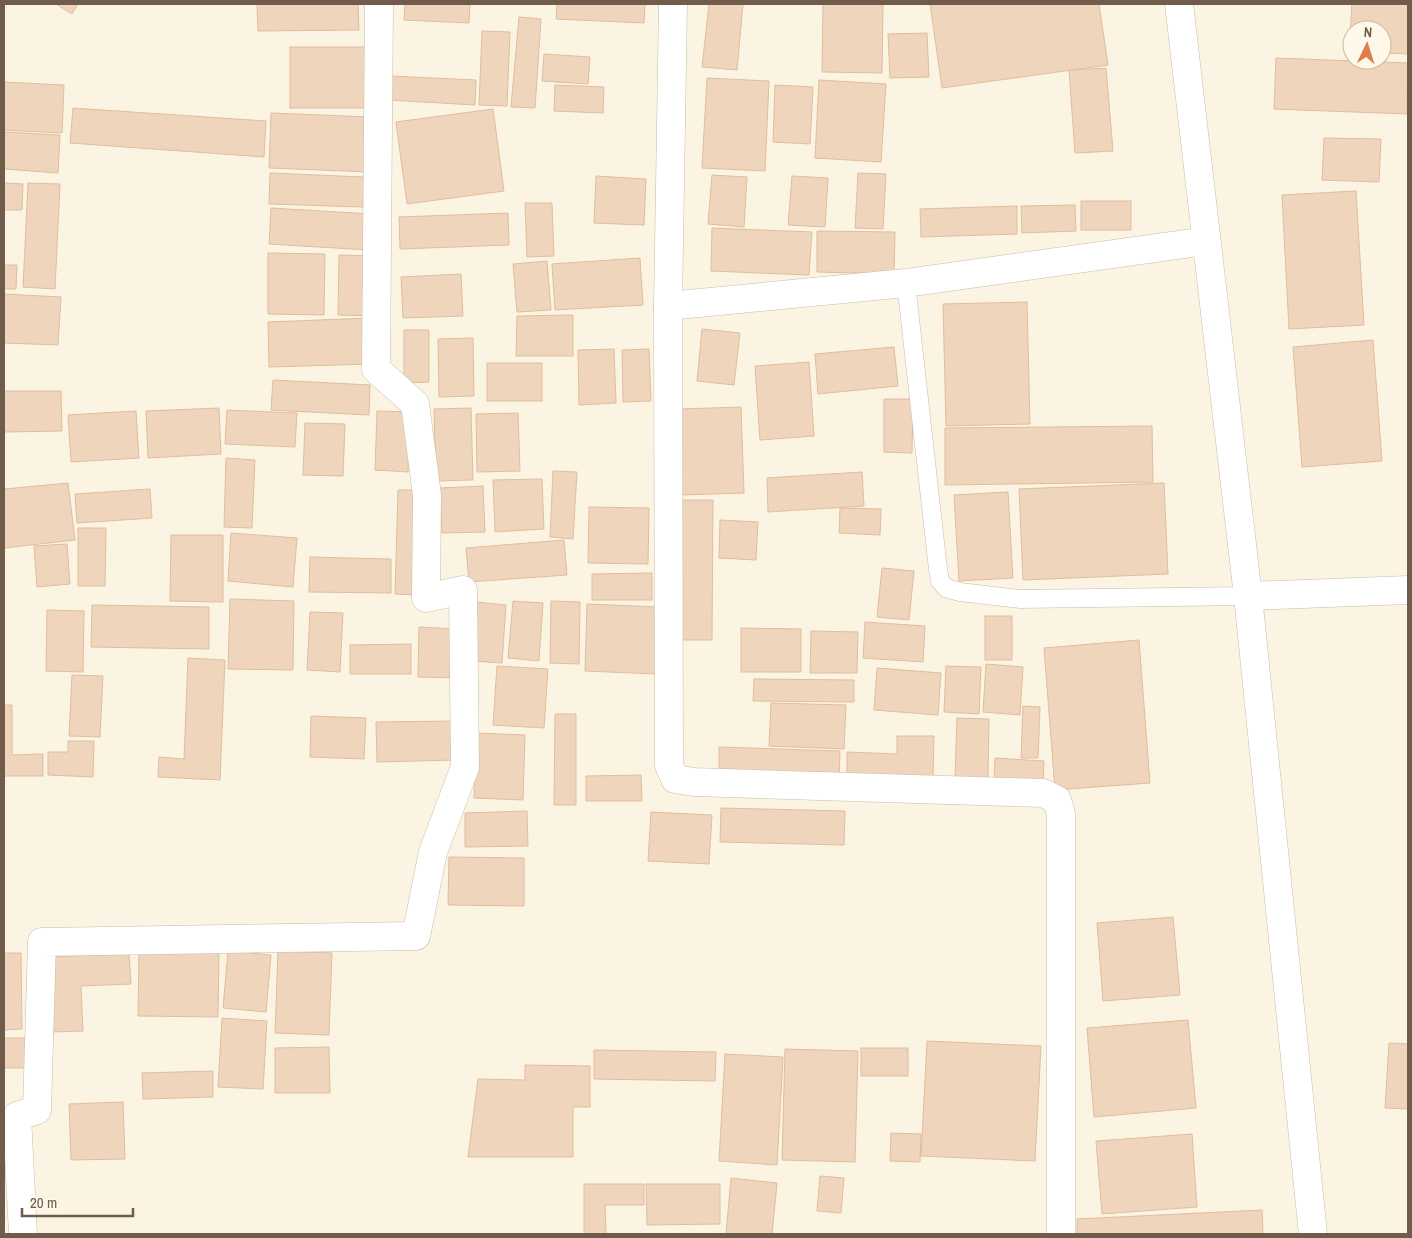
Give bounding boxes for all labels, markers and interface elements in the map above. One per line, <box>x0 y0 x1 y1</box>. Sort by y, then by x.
north arrow <box>1342 20 1392 70</box>
text: N <box>1363 23 1373 41</box>
scale bar <box>22 1186 134 1218</box>
text: 20 m <box>30 1192 57 1213</box>

